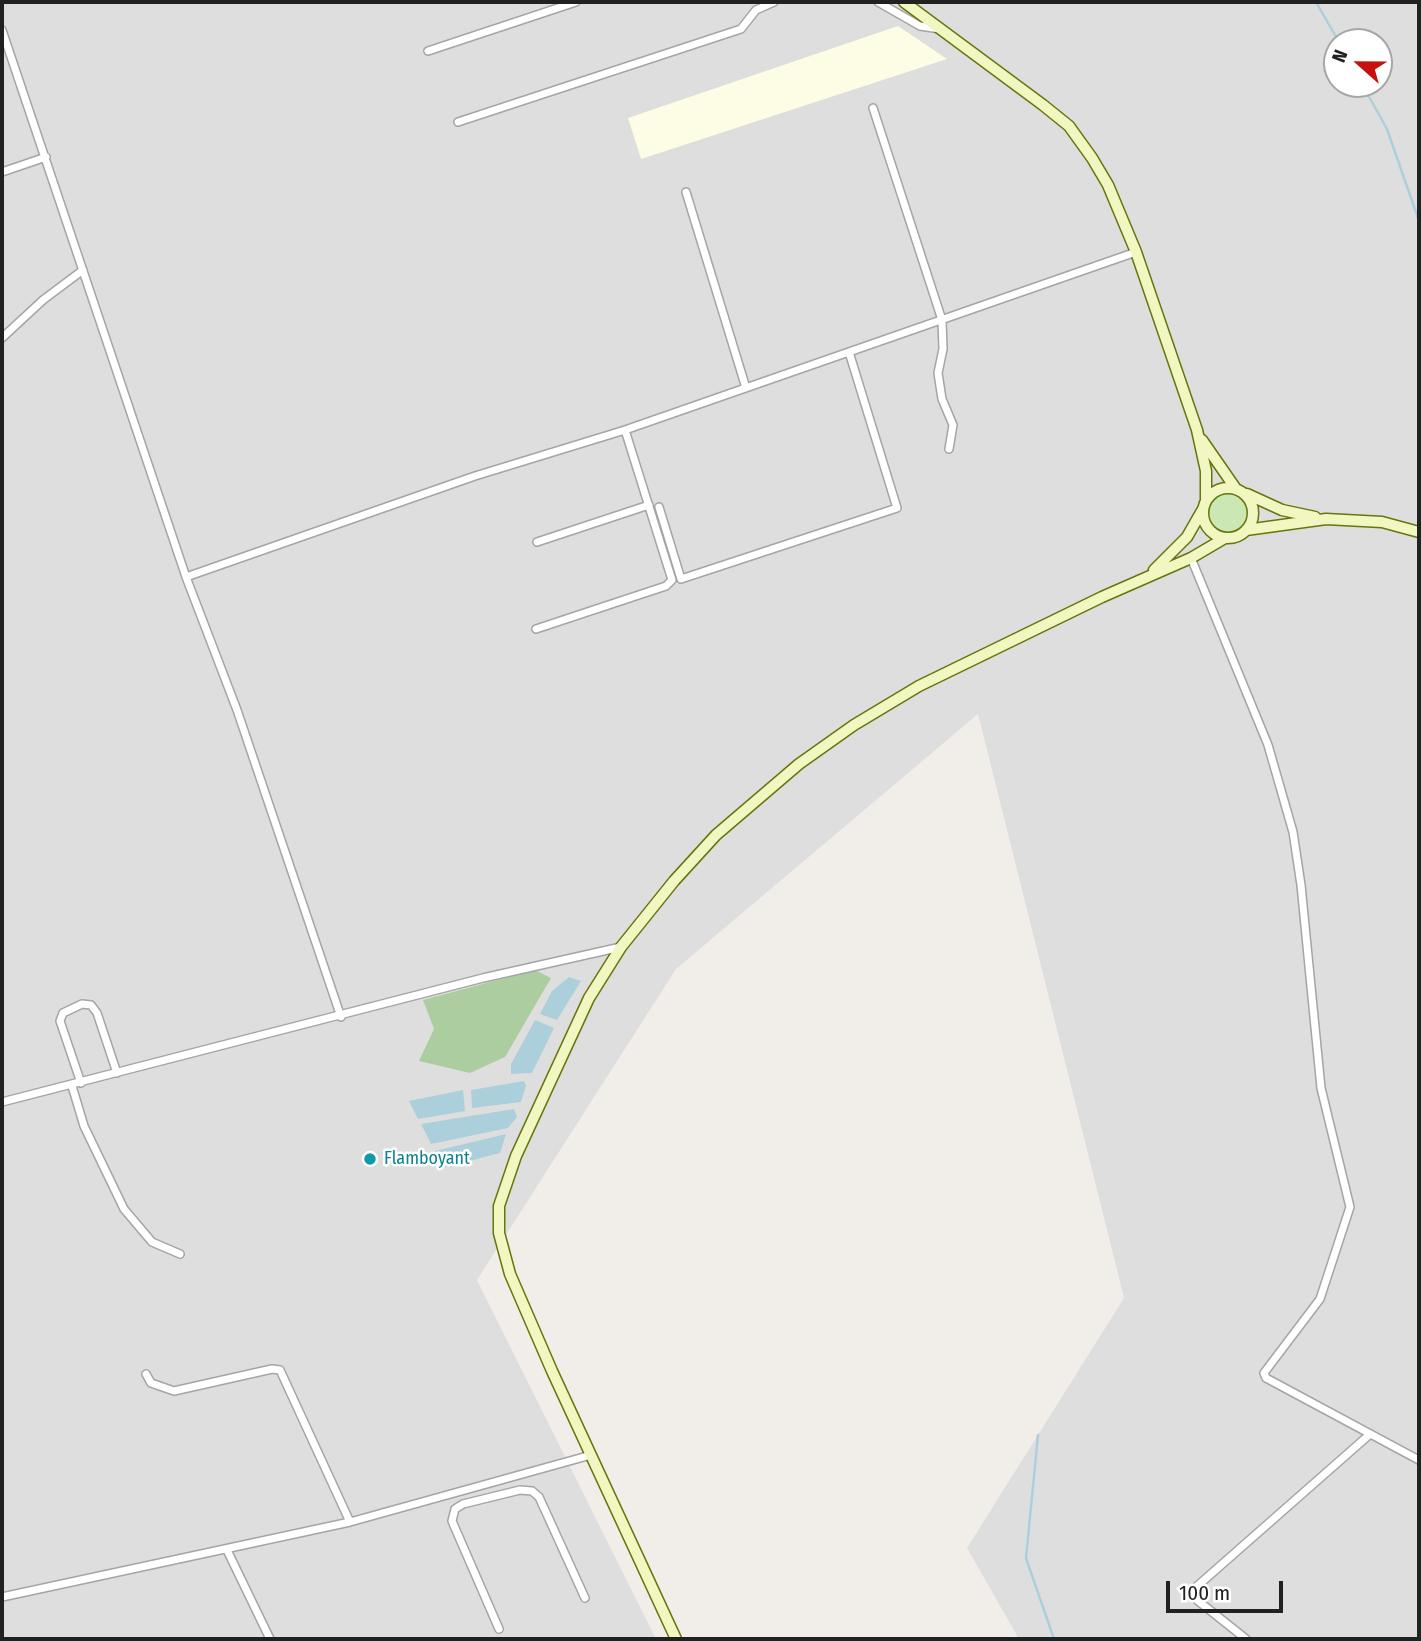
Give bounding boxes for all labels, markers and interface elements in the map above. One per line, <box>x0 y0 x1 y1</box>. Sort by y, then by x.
north arrow <box>1323 28 1393 98</box>
text: N <box>1327 47 1353 65</box>
place label: Flamboyant <box>384 1148 470 1170</box>
marker: Flamboyant <box>362 1151 378 1167</box>
scale bar <box>1169 1568 1286 1612</box>
text: 100 m <box>1179 1580 1230 1606</box>

